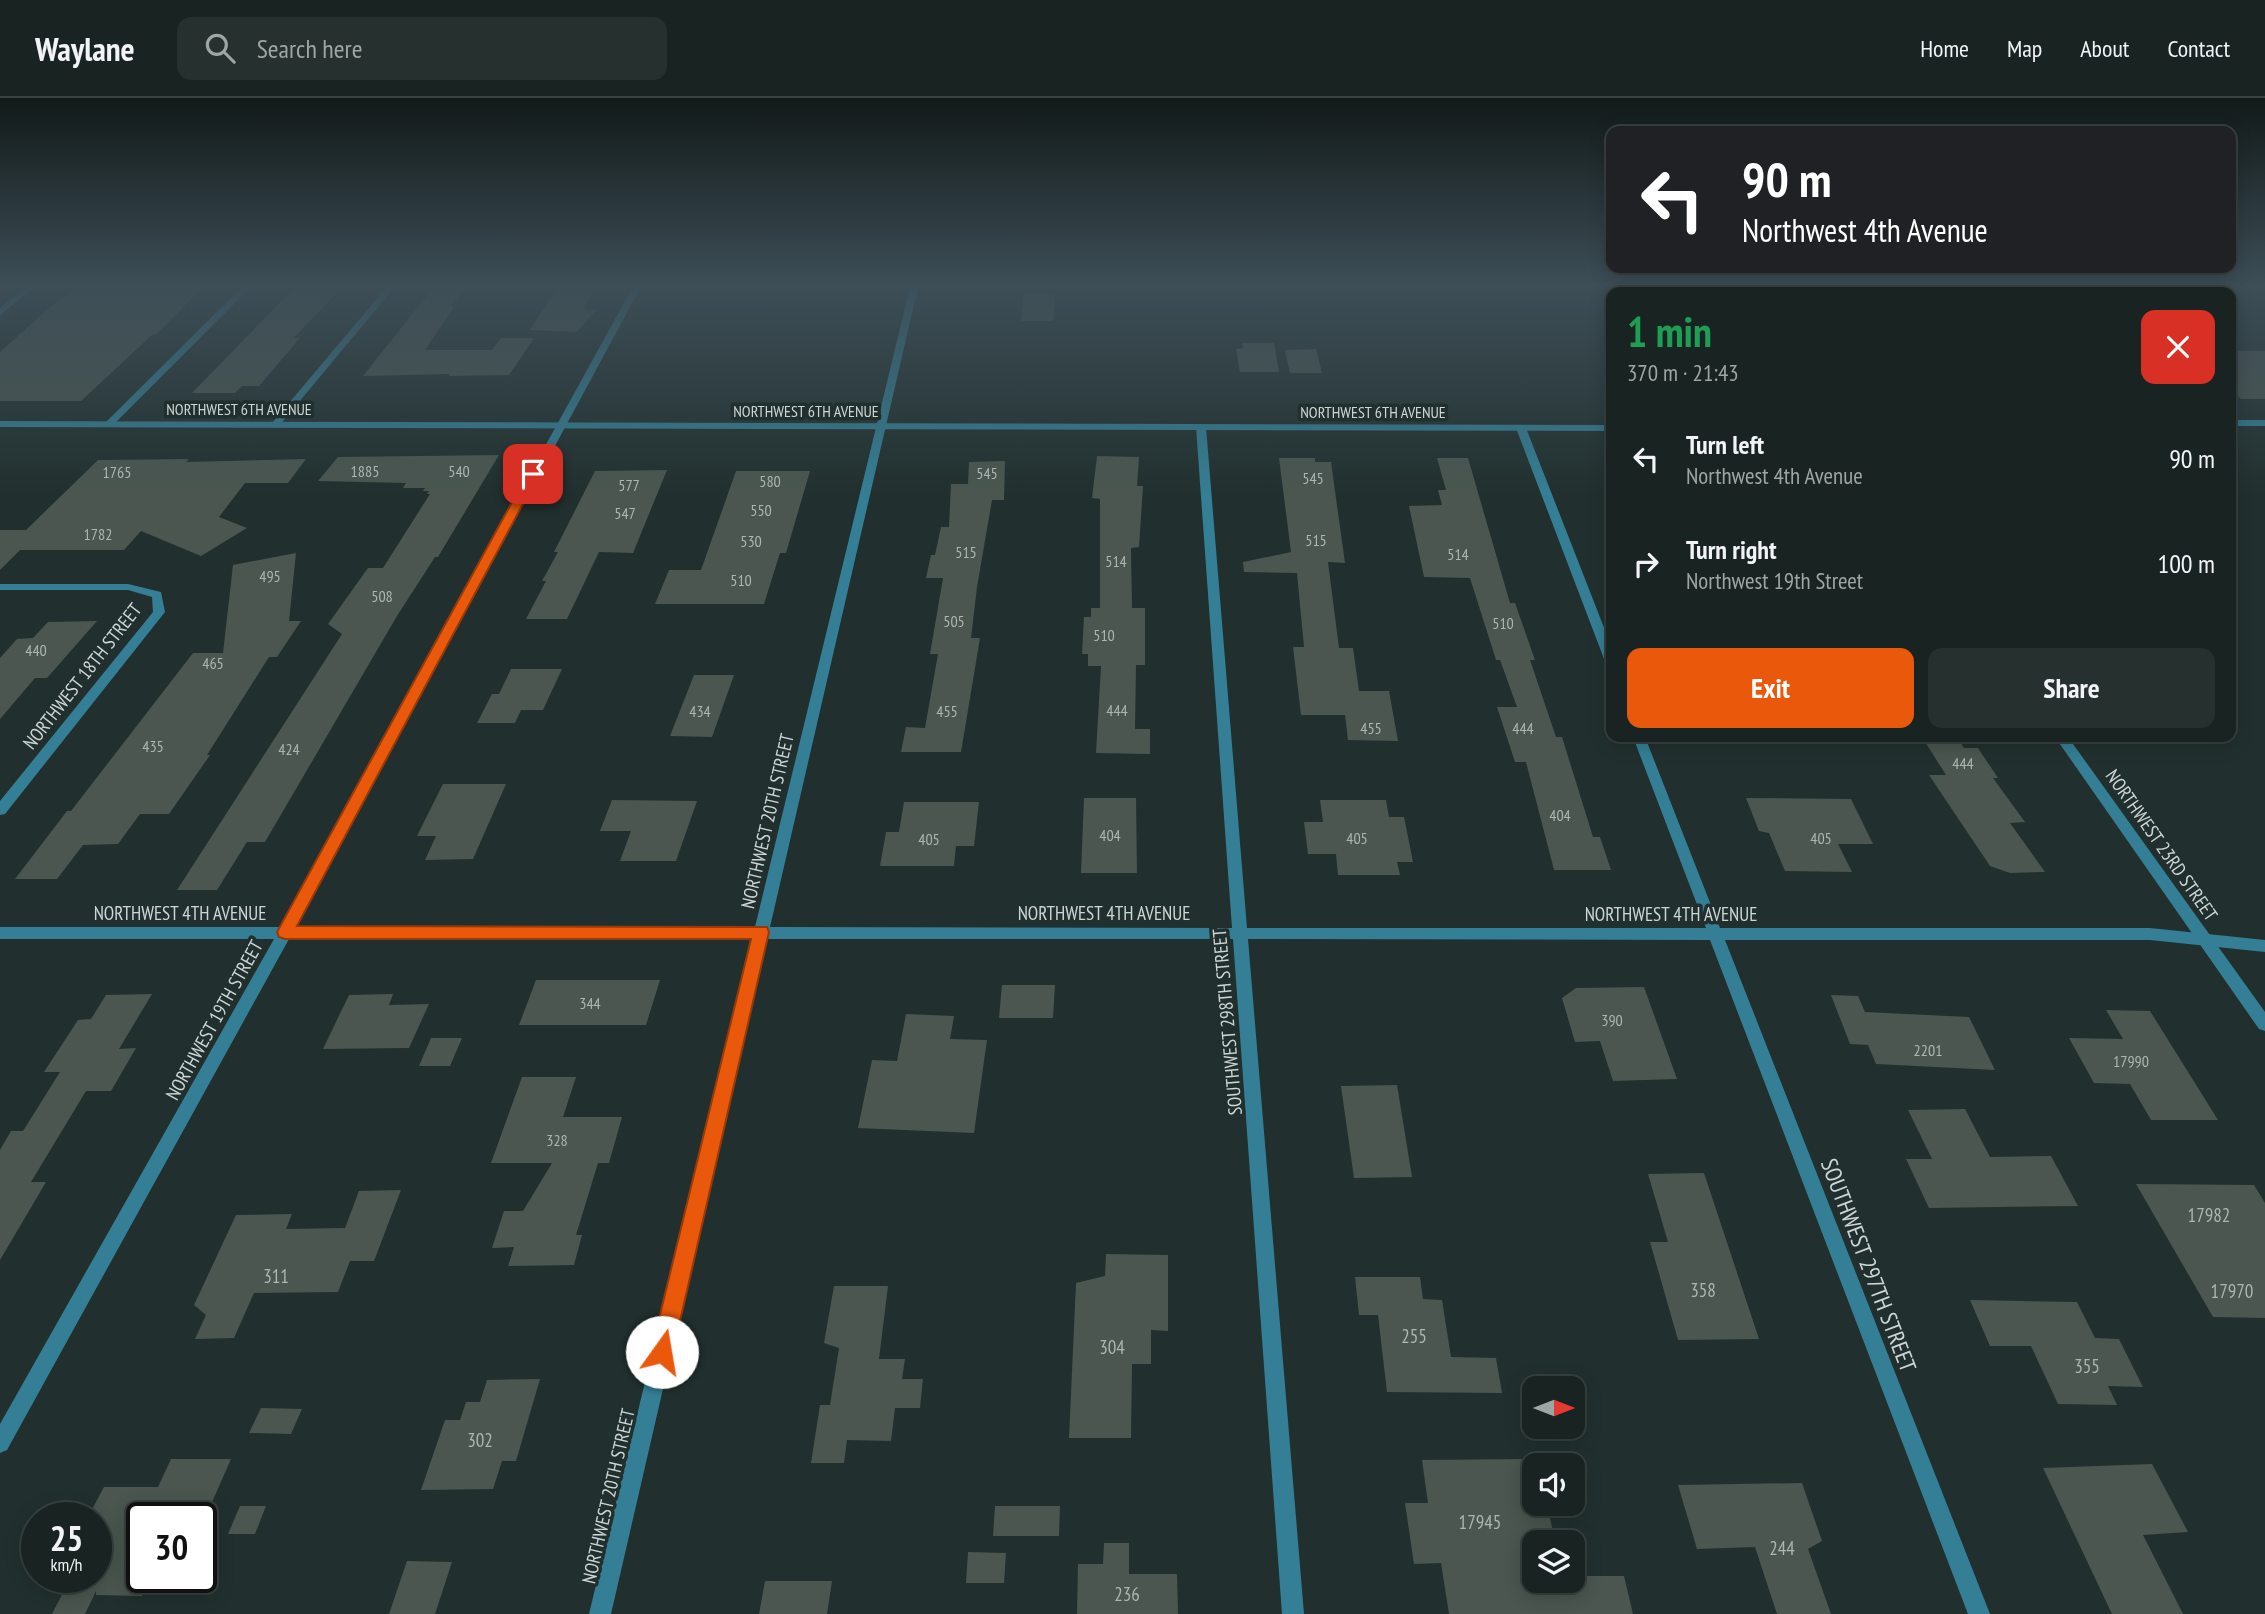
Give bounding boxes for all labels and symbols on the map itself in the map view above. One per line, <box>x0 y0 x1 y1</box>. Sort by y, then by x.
street label: NORTHWEST 6TH AVENUE <box>166 399 312 419</box>
street label: NORTHWEST 6TH AVENUE <box>733 401 879 421</box>
street label: NORTHWEST 6TH AVENUE <box>1300 402 1446 422</box>
pin <box>503 444 563 504</box>
house number: 1885 <box>351 461 379 481</box>
house number: 540 <box>448 461 470 481</box>
house number: 1765 <box>103 462 131 482</box>
house number: 545 <box>976 463 998 483</box>
house number: 545 <box>1302 468 1324 488</box>
house number: 580 <box>759 471 781 491</box>
house number: 577 <box>618 475 640 495</box>
house number: 550 <box>750 500 772 520</box>
house number: 547 <box>614 503 636 523</box>
house number: 1782 <box>84 524 112 544</box>
house number: 515 <box>1305 530 1327 550</box>
house number: 530 <box>740 531 762 551</box>
house number: 515 <box>955 542 977 562</box>
house number: 514 <box>1447 544 1469 564</box>
house number: 514 <box>1105 551 1127 571</box>
house number: 495 <box>259 566 281 586</box>
house number: 510 <box>730 570 752 590</box>
house number: 508 <box>371 586 393 606</box>
street label: NORTHWEST 18TH STREET <box>17 598 147 754</box>
house number: 505 <box>943 611 965 631</box>
house number: 510 <box>1492 613 1514 633</box>
house number: 510 <box>1093 625 1115 645</box>
house number: 440 <box>25 640 47 660</box>
house number: 465 <box>202 653 224 673</box>
house number: 444 <box>1106 700 1128 720</box>
house number: 434 <box>689 701 711 721</box>
house number: 455 <box>936 701 958 721</box>
house number: 455 <box>1360 718 1382 738</box>
house number: 444 <box>1512 718 1534 738</box>
street label: NORTHWEST 20TH STREET <box>735 731 799 911</box>
house number: 435 <box>142 736 164 756</box>
house number: 424 <box>278 739 300 759</box>
house number: 444 <box>1952 753 1974 773</box>
street label: NORTHWEST 23RD STREET <box>2101 765 2224 926</box>
house number: 404 <box>1549 805 1571 825</box>
house number: 404 <box>1099 825 1121 845</box>
house number: 405 <box>1346 828 1368 848</box>
house number: 405 <box>1810 828 1832 848</box>
house number: 405 <box>918 829 940 849</box>
street label: NORTHWEST 4TH AVENUE <box>94 901 266 925</box>
street label: NORTHWEST 4TH AVENUE <box>1018 901 1190 925</box>
street label: NORTHWEST 4TH AVENUE <box>1585 902 1757 926</box>
street label: SOUTHWEST 298TH STREET <box>1207 927 1247 1116</box>
street label: NORTHWEST 19TH STREET <box>160 936 268 1104</box>
house number: 344 <box>579 993 601 1013</box>
house number: 390 <box>1601 1010 1623 1030</box>
house number: 2201 <box>1914 1040 1942 1060</box>
house number: 17990 <box>2113 1051 2149 1071</box>
house number: 328 <box>546 1130 568 1150</box>
street label: SOUTHWEST 297TH STREET <box>1815 1154 1923 1376</box>
house number: 17982 <box>2188 1203 2230 1227</box>
house number: 311 <box>263 1264 289 1288</box>
house number: 358 <box>1690 1278 1716 1302</box>
house number: 17970 <box>2211 1279 2253 1303</box>
position arrow <box>625 1315 699 1389</box>
house number: 255 <box>1401 1324 1427 1348</box>
house number: 304 <box>1099 1335 1125 1359</box>
house number: 355 <box>2074 1354 2100 1378</box>
north arrow <box>1522 1376 1586 1438</box>
street label: NORTHWEST 20TH STREET <box>576 1406 640 1586</box>
house number: 302 <box>467 1428 493 1452</box>
speed limit sign: 30 <box>126 1502 217 1593</box>
house number: 17945 <box>1459 1510 1501 1534</box>
house number: 244 <box>1769 1536 1795 1560</box>
house number: 236 <box>1114 1582 1140 1606</box>

